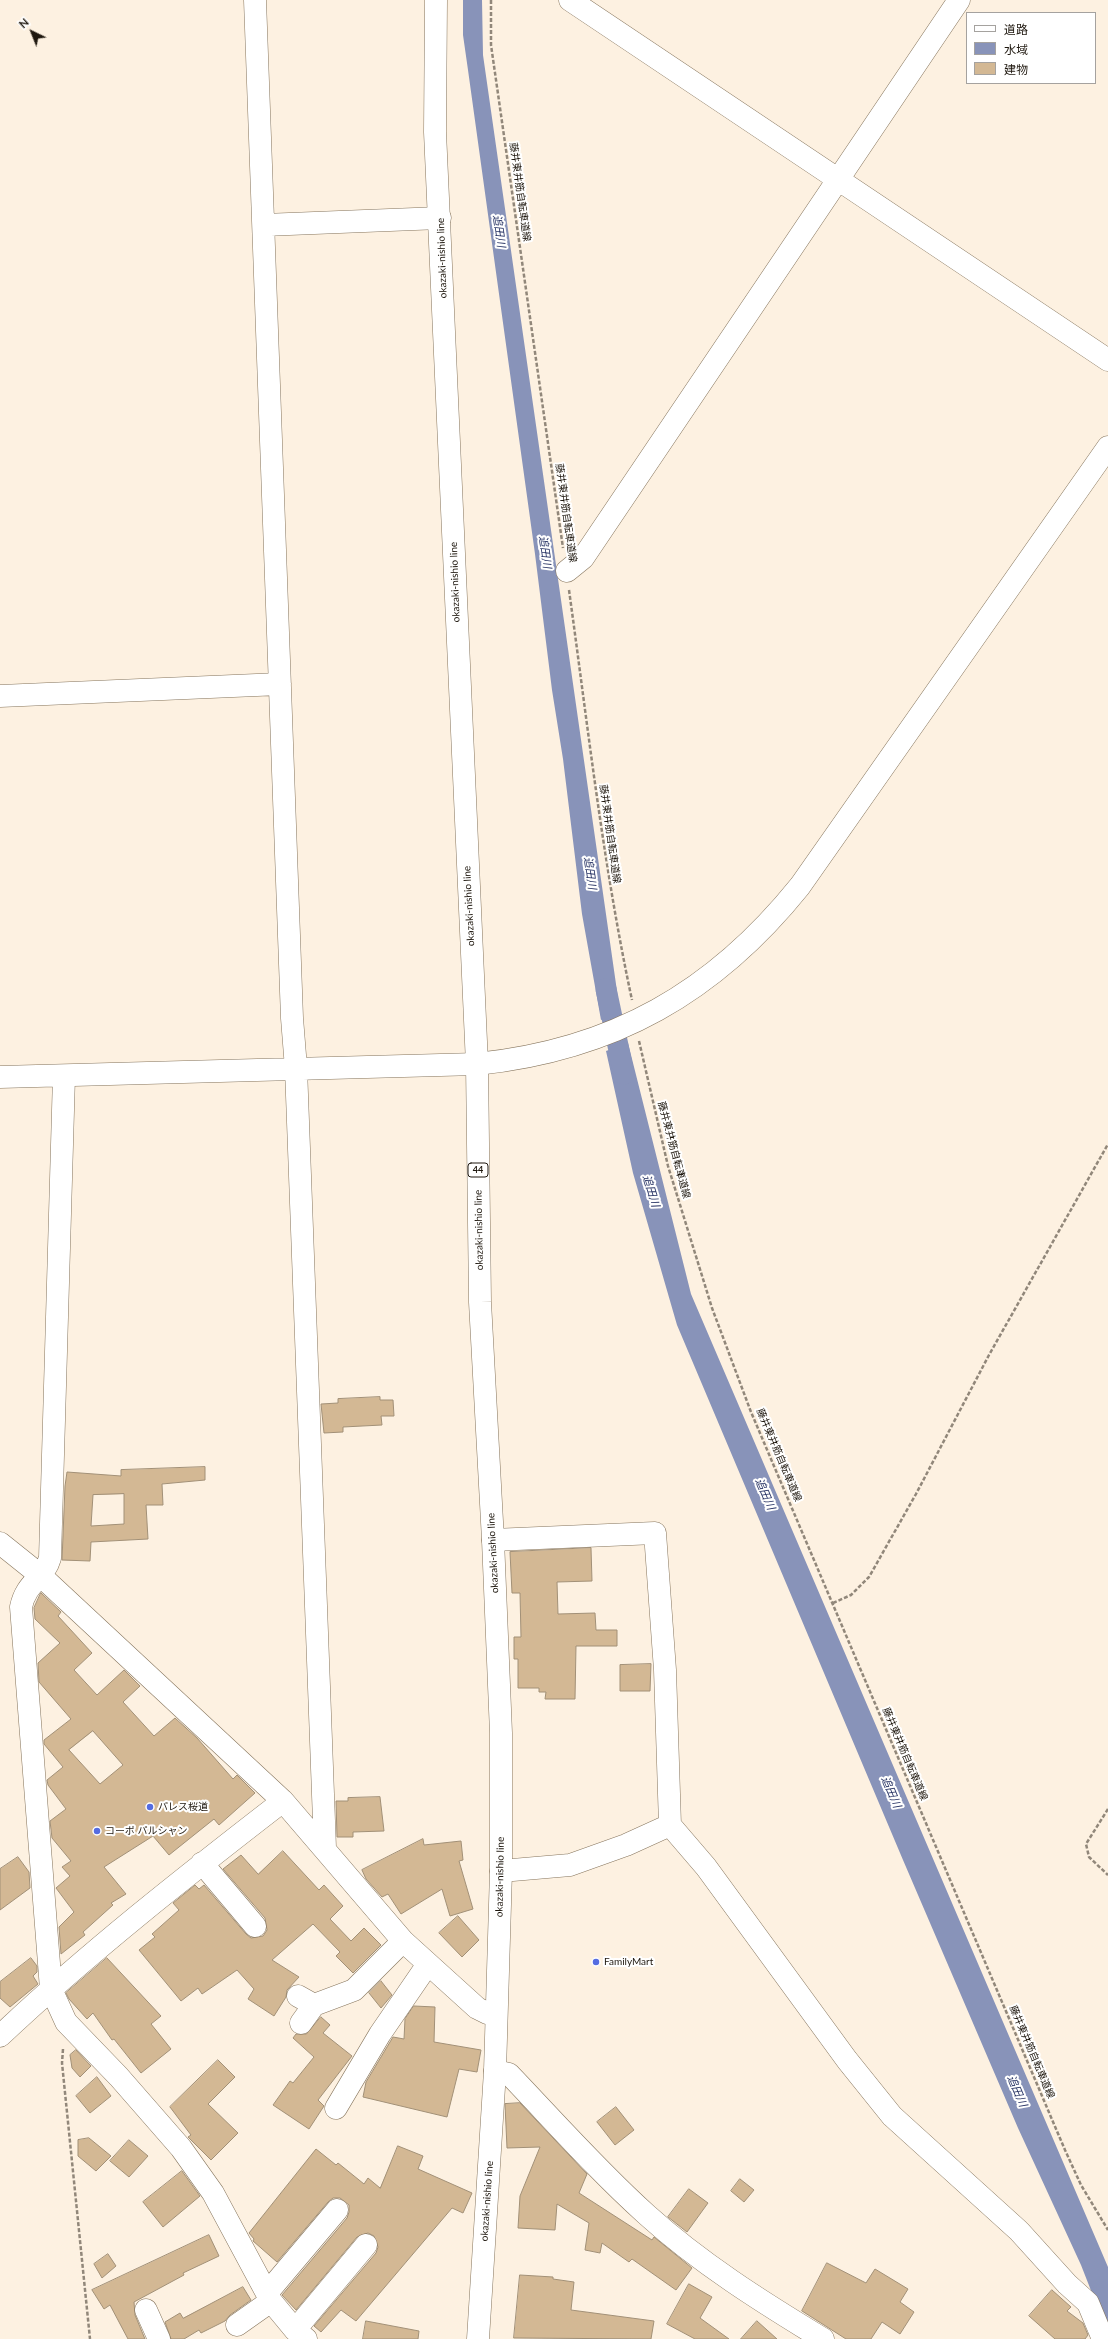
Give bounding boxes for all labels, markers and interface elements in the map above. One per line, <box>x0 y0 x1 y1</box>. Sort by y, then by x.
north arrow <box>12 12 52 52</box>
legend <box>966 12 1096 84</box>
text: N <box>16 15 31 31</box>
text: 道路 <box>1004 22 1028 37</box>
text: 水域 <box>1004 42 1028 57</box>
text: 建物 <box>1004 62 1028 77</box>
street label: 藤井東井筋自転車道線 <box>507 142 533 242</box>
water label: 追田川 <box>490 214 508 248</box>
street label: okazaki-nishio line <box>435 218 449 298</box>
street label: 藤井東井筋自転車道線 <box>553 463 579 563</box>
water label: 追田川 <box>536 535 554 569</box>
street label: okazaki-nishio line <box>448 542 462 622</box>
street label: 藤井東井筋自転車道線 <box>597 784 623 884</box>
water label: 追田川 <box>581 856 599 890</box>
street label: okazaki-nishio line <box>461 865 477 947</box>
street label: 藤井東井筋自転車道線 <box>655 1100 693 1200</box>
road number: 44 <box>468 1163 488 1177</box>
water label: 追田川 <box>640 1173 662 1209</box>
street label: okazaki-nishio line <box>472 1190 486 1270</box>
street label: 藤井東井筋自転車道線 <box>754 1407 804 1503</box>
water label: 追田川 <box>752 1476 778 1512</box>
street label: okazaki-nishio line <box>485 1512 501 1594</box>
street label: 藤井東井筋自転車道線 <box>880 1706 930 1802</box>
water label: 追田川 <box>878 1774 904 1810</box>
place label: パレス桜道 <box>158 1801 208 1813</box>
marker: パレス桜道 <box>145 1802 155 1812</box>
place label: コーポ パルシャン <box>105 1825 188 1837</box>
marker: コーポ パルシャン <box>92 1826 102 1836</box>
street label: okazaki-nishio line <box>493 1837 507 1917</box>
place label: FamilyMart <box>604 1956 653 1968</box>
marker: FamilyMart <box>591 1957 601 1967</box>
street label: 藤井東井筋自転車道線 <box>1007 2004 1057 2100</box>
water label: 追田川 <box>1004 2073 1030 2109</box>
street label: okazaki-nishio line <box>478 2160 496 2242</box>

